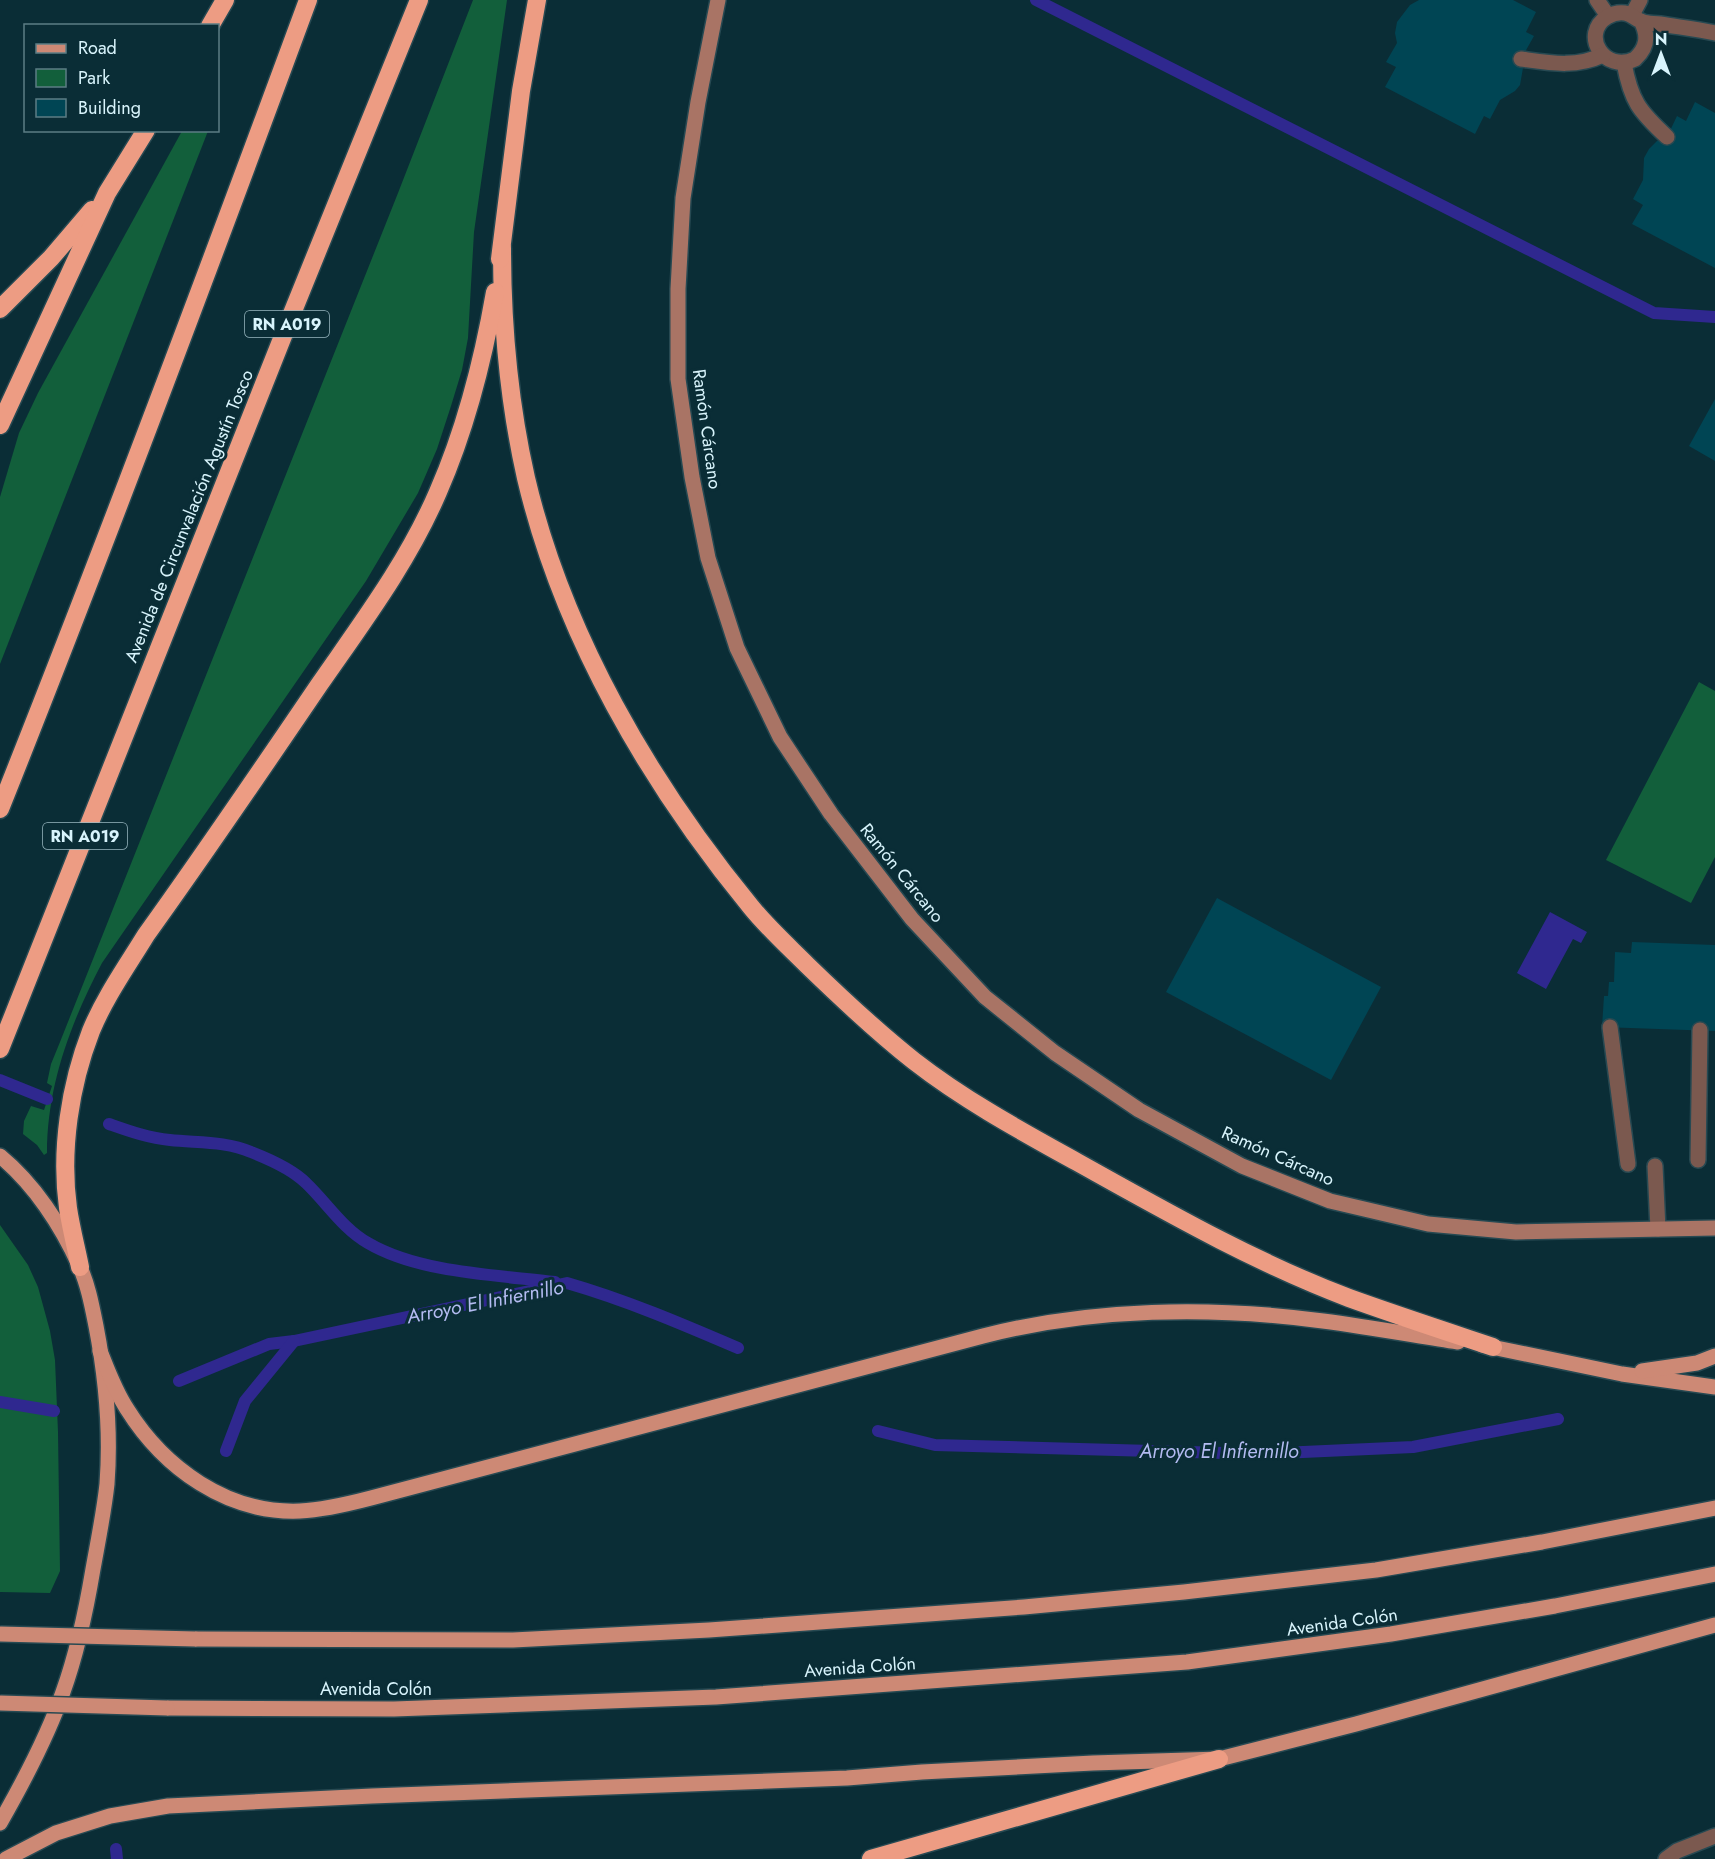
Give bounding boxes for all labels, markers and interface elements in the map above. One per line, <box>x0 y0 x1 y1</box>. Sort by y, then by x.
legend <box>24 24 219 132</box>
north arrow <box>1631 24 1691 84</box>
text: N <box>1655 28 1667 51</box>
text: Road <box>78 35 117 61</box>
text: Park <box>78 65 110 91</box>
text: Building <box>78 95 141 121</box>
road number: RN A019 <box>245 311 329 337</box>
street label: Avenida de Circunvalación Agustín Tosco <box>118 366 260 666</box>
street label: Ramón Cárcano <box>686 367 728 491</box>
street label: Ramón Cárcano <box>854 818 950 928</box>
road number: RN A019 <box>43 823 127 849</box>
street label: Ramón Cárcano <box>1217 1120 1339 1193</box>
water label: Arroyo El Infiernillo <box>403 1273 566 1332</box>
water label: Arroyo El Infiernillo <box>1138 1437 1299 1466</box>
street label: Avenida Colón <box>1285 1601 1399 1643</box>
street label: Avenida Colón <box>803 1650 917 1684</box>
street label: Avenida Colón <box>320 1676 432 1702</box>

